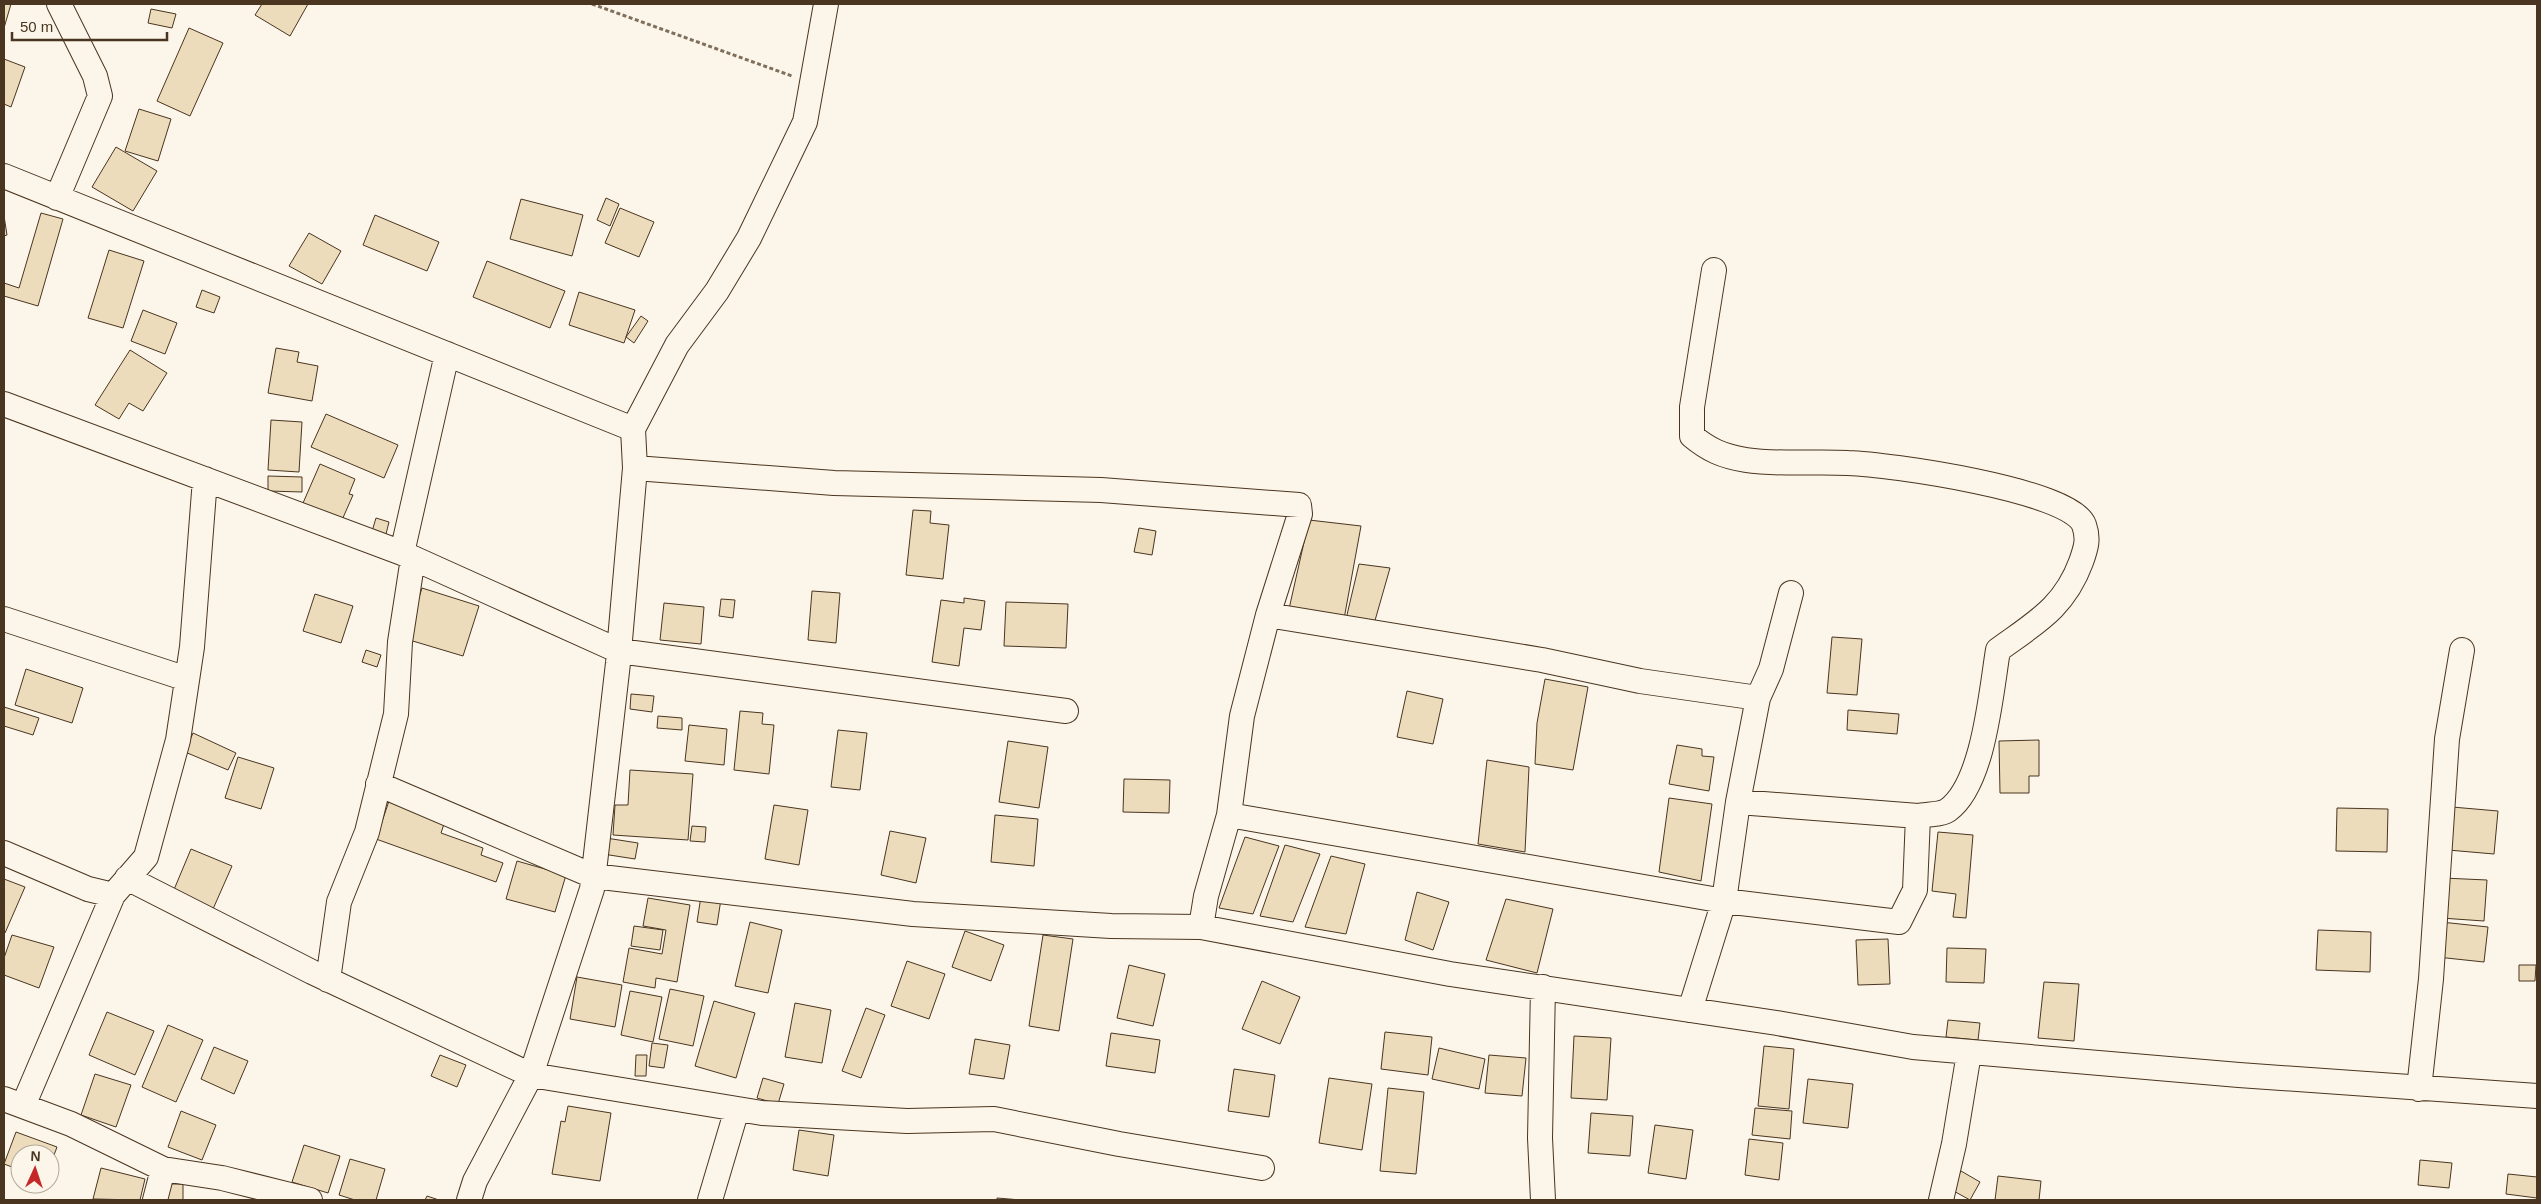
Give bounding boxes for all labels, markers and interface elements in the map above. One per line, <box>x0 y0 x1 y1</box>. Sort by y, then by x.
scale bar <box>12 10 168 42</box>
text: 50 m <box>20 18 53 35</box>
north arrow <box>10 1144 60 1194</box>
text: N <box>30 1148 41 1164</box>

